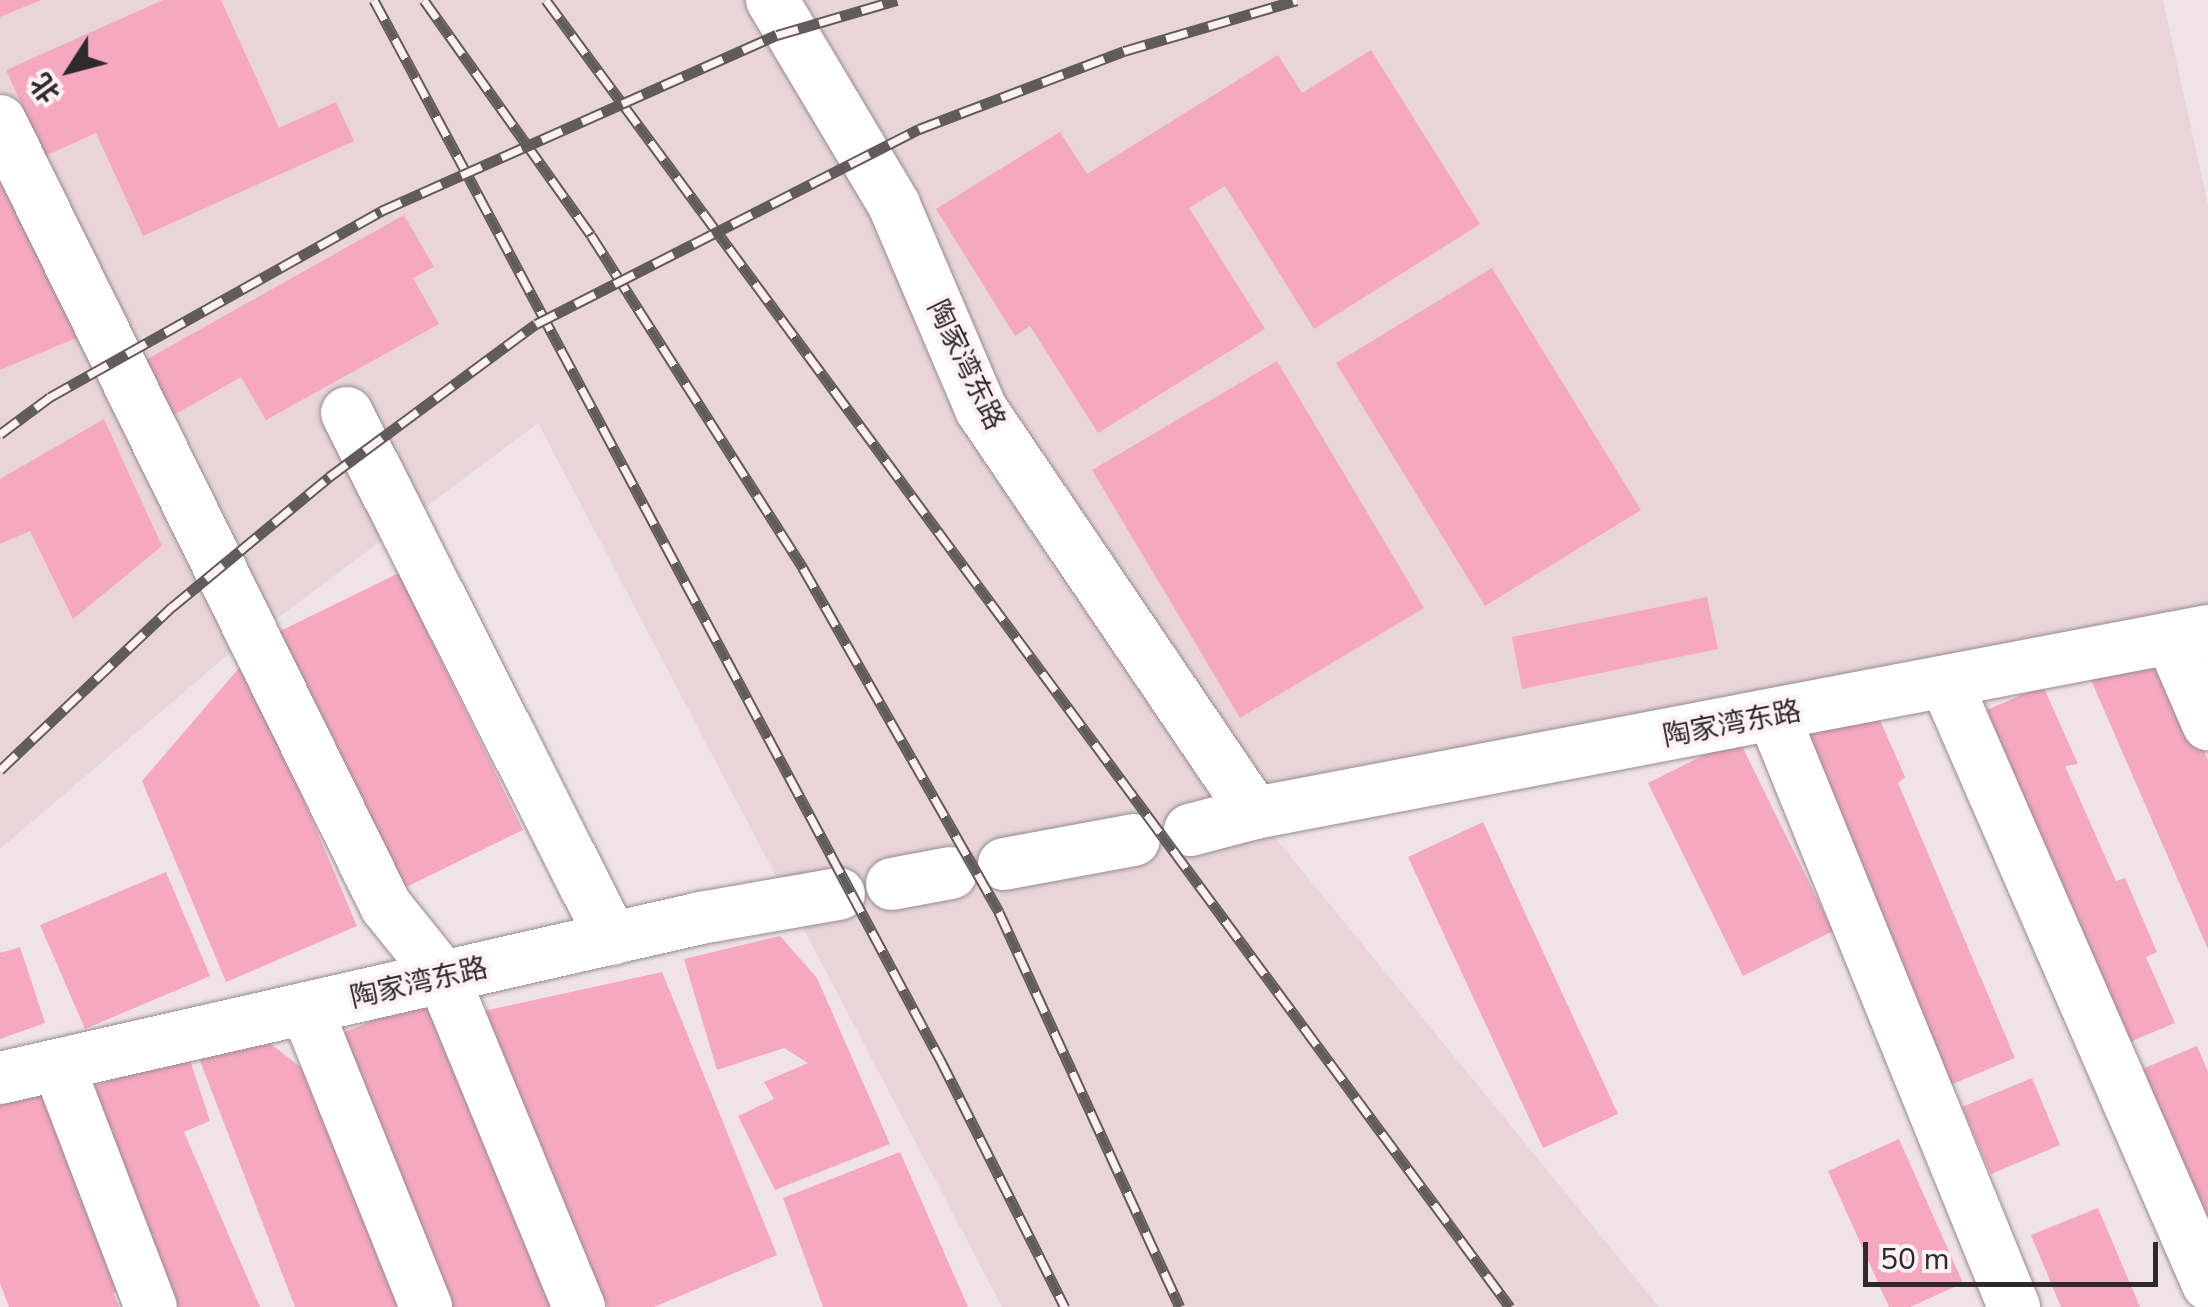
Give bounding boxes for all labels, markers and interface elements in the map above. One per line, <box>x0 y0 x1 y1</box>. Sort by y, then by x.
north arrow <box>20 20 120 120</box>
text: 北 <box>22 65 69 110</box>
street label: 陶家湾东路 <box>920 295 1012 435</box>
street label: 陶家湾东路 <box>1660 694 1804 754</box>
street label: 陶家湾东路 <box>347 951 491 1015</box>
scale bar <box>1868 1222 2163 1284</box>
text: 50 m <box>1880 1239 1949 1280</box>

